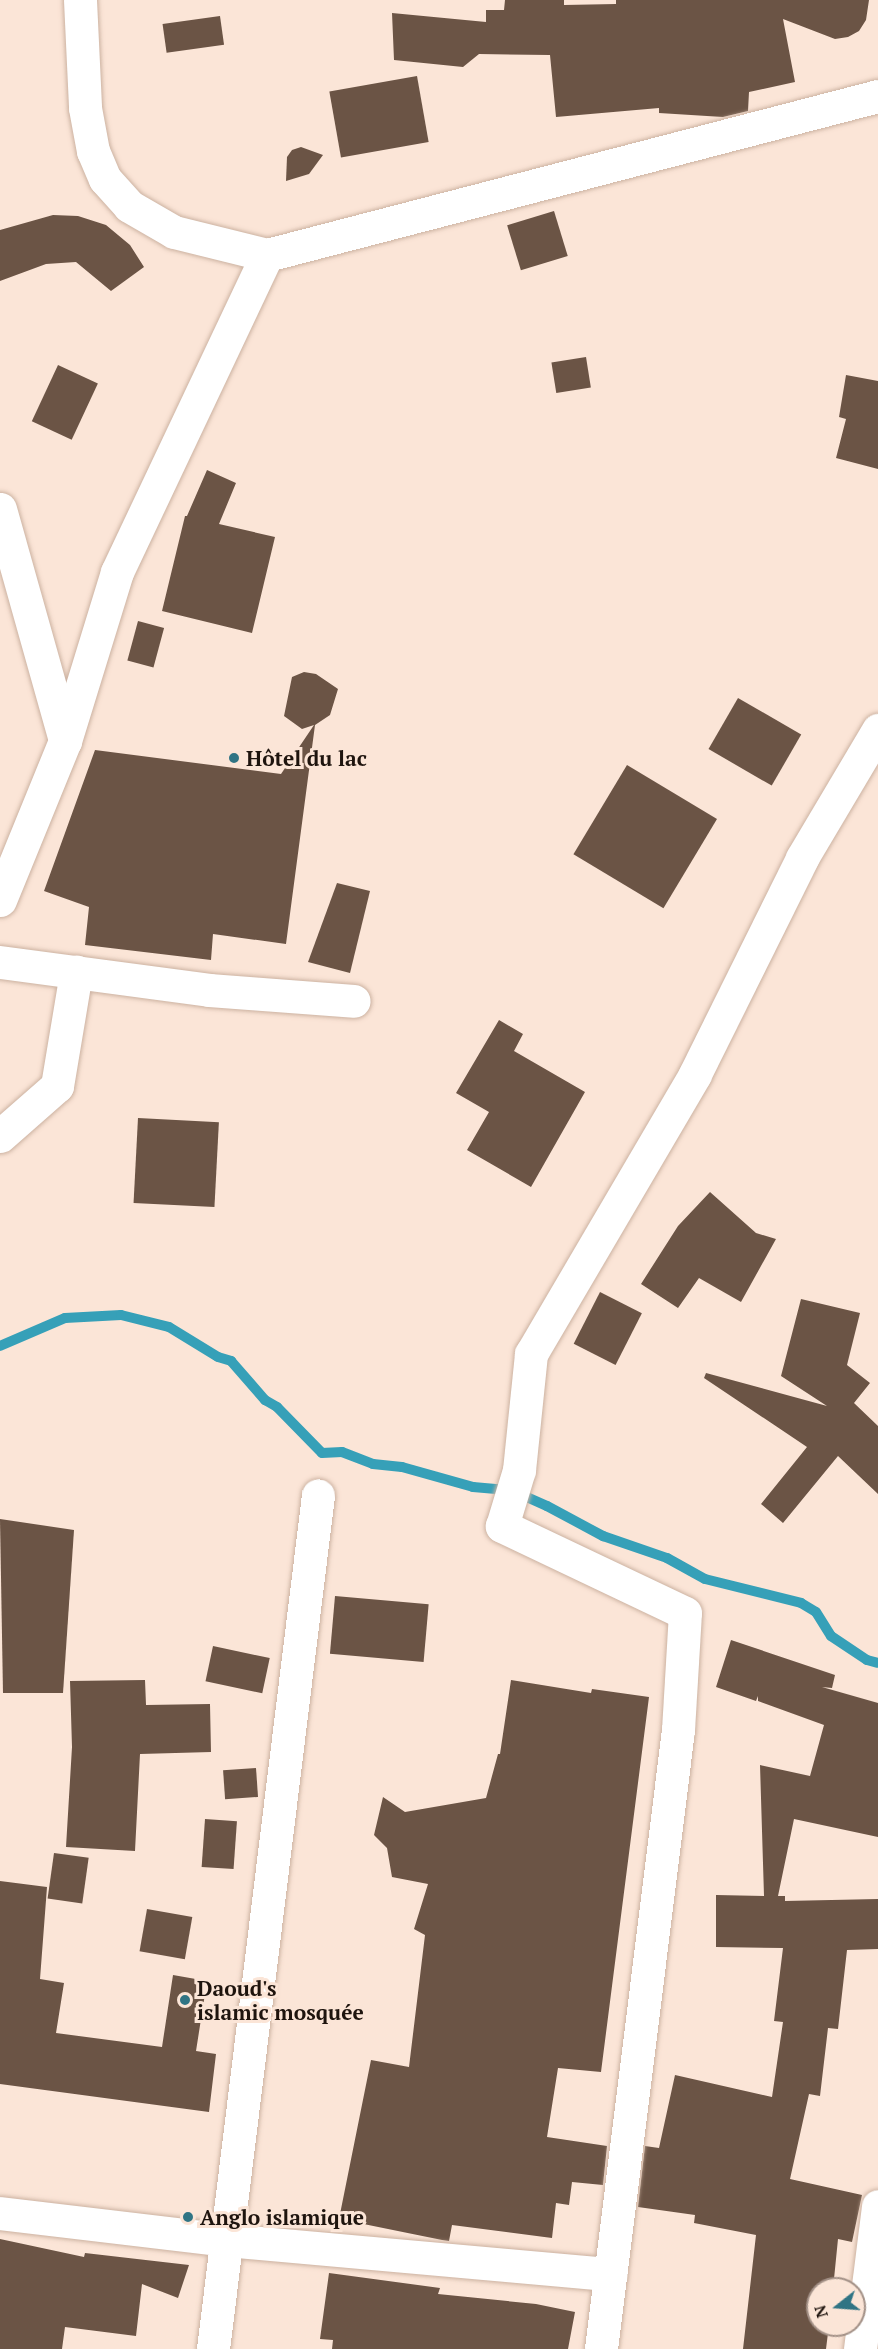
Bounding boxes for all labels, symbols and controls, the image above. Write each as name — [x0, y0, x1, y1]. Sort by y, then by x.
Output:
place label: Hôtel du lac — [246, 745, 367, 771]
marker: Hôtel du lac — [227, 751, 241, 765]
place label: Daoud's islamic mosquée — [197, 1975, 364, 2025]
marker: Daoud's islamic mosquée — [178, 1993, 192, 2007]
place label: Anglo islamique — [200, 2204, 364, 2230]
marker: Anglo islamique — [181, 2210, 195, 2224]
north arrow — [806, 2277, 866, 2337]
text: N — [808, 2303, 833, 2321]

